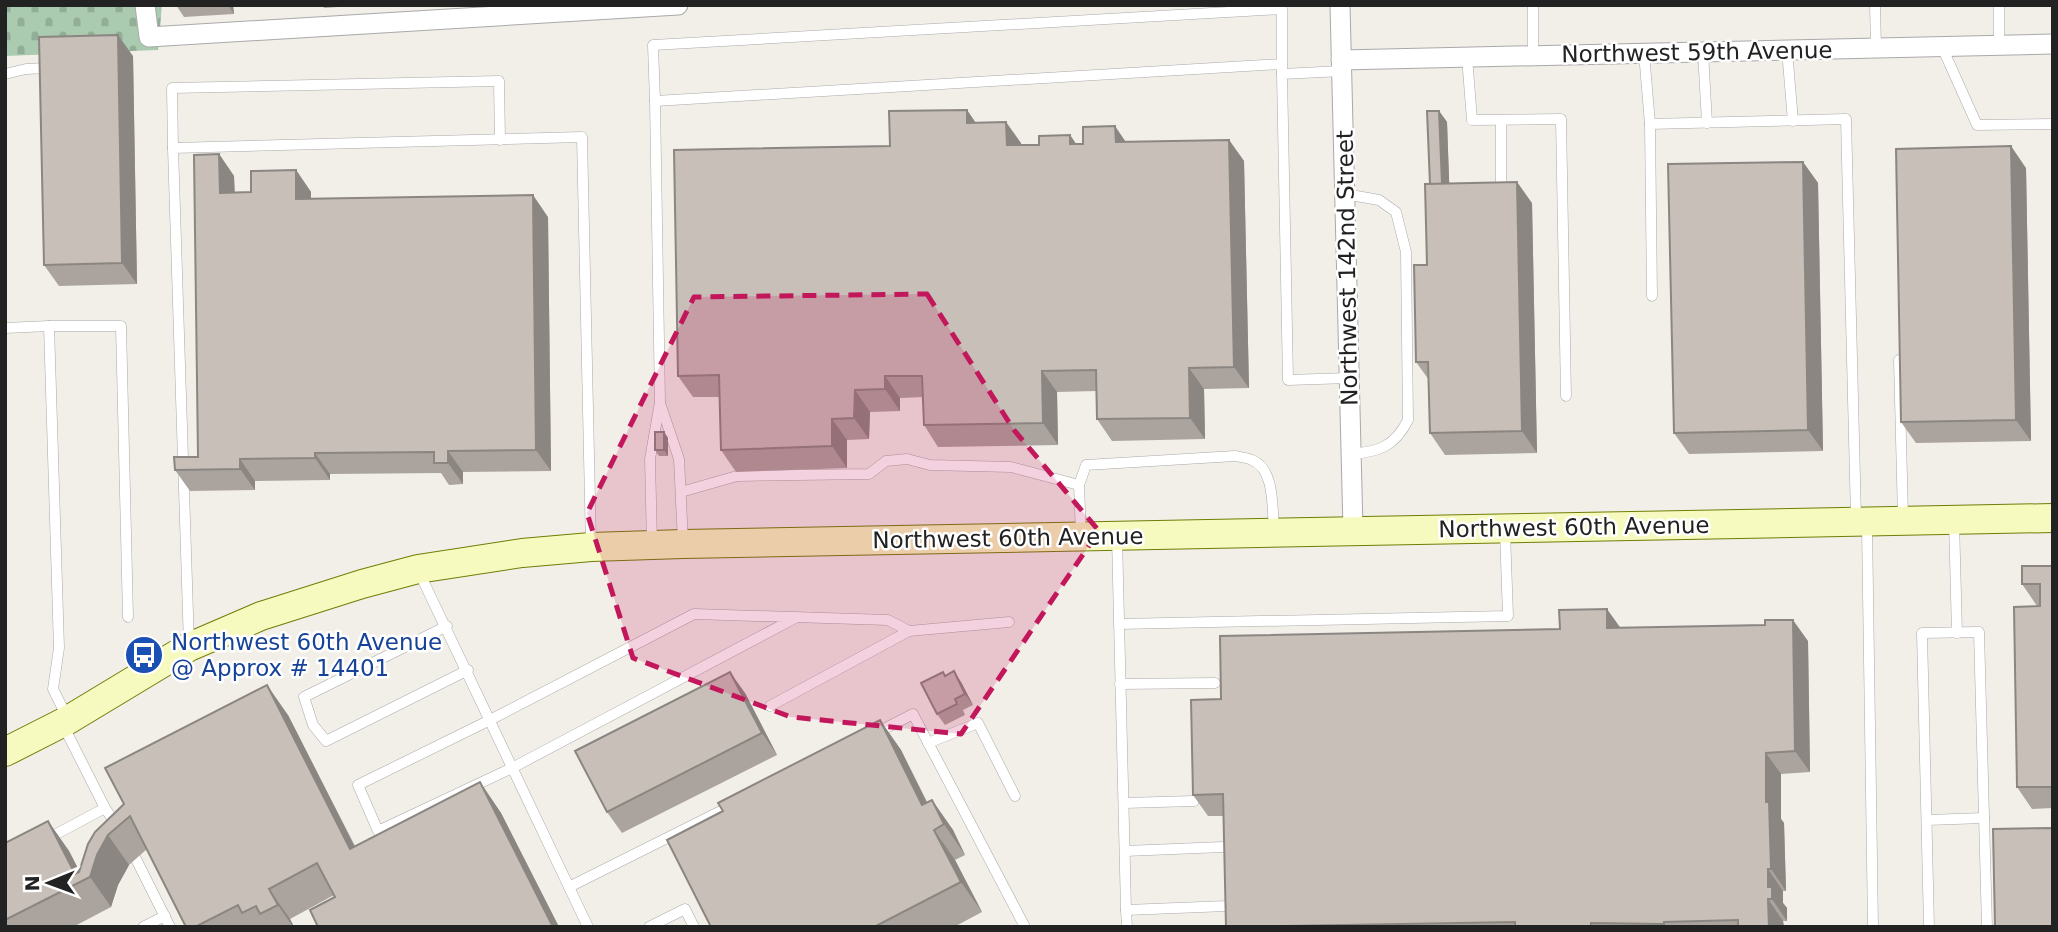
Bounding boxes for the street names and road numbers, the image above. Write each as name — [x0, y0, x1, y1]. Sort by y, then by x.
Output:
street label: Northwest 59th Avenue — [1561, 37, 1833, 67]
street label: Northwest 142nd Street — [1332, 130, 1362, 406]
street label: Northwest 60th Avenue — [1438, 512, 1710, 542]
street label: Northwest 60th Avenue — [872, 523, 1144, 553]

